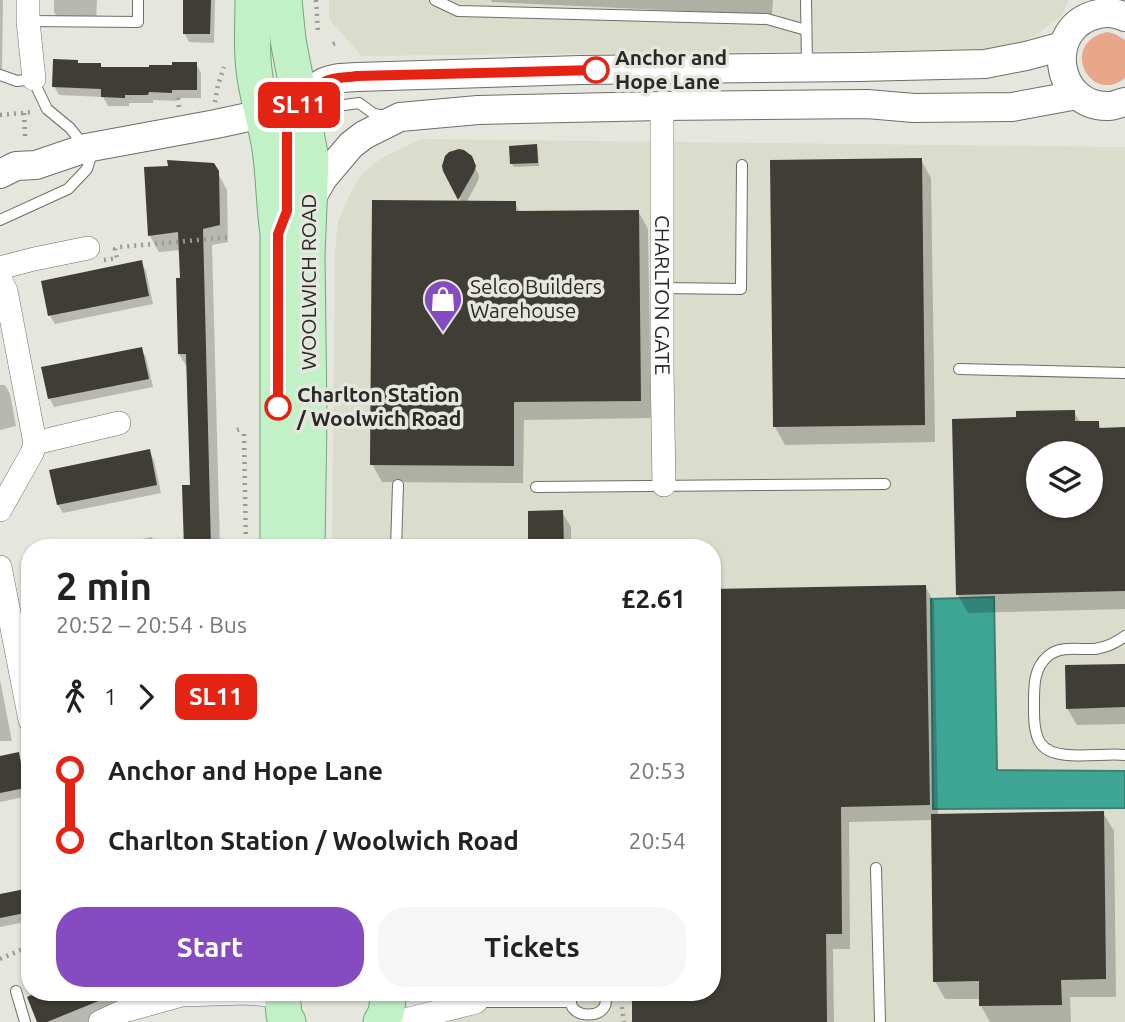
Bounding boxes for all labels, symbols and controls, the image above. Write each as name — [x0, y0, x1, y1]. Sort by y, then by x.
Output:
place label: Anchor and Hope Lane — [615, 45, 727, 93]
marker: Anchor and Hope Lane — [583, 57, 609, 83]
line badge: SL11 — [250, 82, 348, 128]
text: SL11 — [272, 91, 326, 118]
street label: WOOLWICH ROAD — [296, 194, 320, 370]
street label: CHARLTON GATE — [651, 215, 675, 375]
place label: Selco Builders Warehouse — [470, 274, 602, 322]
shop icon: Selco Builders Warehouse — [422, 278, 464, 333]
place label: Charlton Station / Woolwich Road — [296, 382, 461, 430]
marker: Charlton Station / Woolwich Road — [265, 394, 291, 420]
map controls — [1026, 441, 1103, 518]
button: layers — [1026, 441, 1103, 518]
text: 2 min — [56, 565, 152, 607]
text: £2.61 — [621, 584, 686, 613]
text: 20:52 – 20:54 · Bus — [56, 612, 247, 637]
icon: walk — [56, 678, 94, 716]
icon: forward — [127, 678, 165, 716]
text: SL11 — [189, 683, 243, 710]
text: 1 — [104, 684, 117, 709]
text: Anchor and Hope Lane — [108, 756, 383, 785]
text: 20:53 — [628, 758, 686, 783]
text: Charlton Station / Woolwich Road — [108, 826, 519, 855]
text: 20:54 — [628, 828, 686, 853]
button: Start — [56, 907, 364, 987]
button: Tickets — [378, 907, 686, 987]

